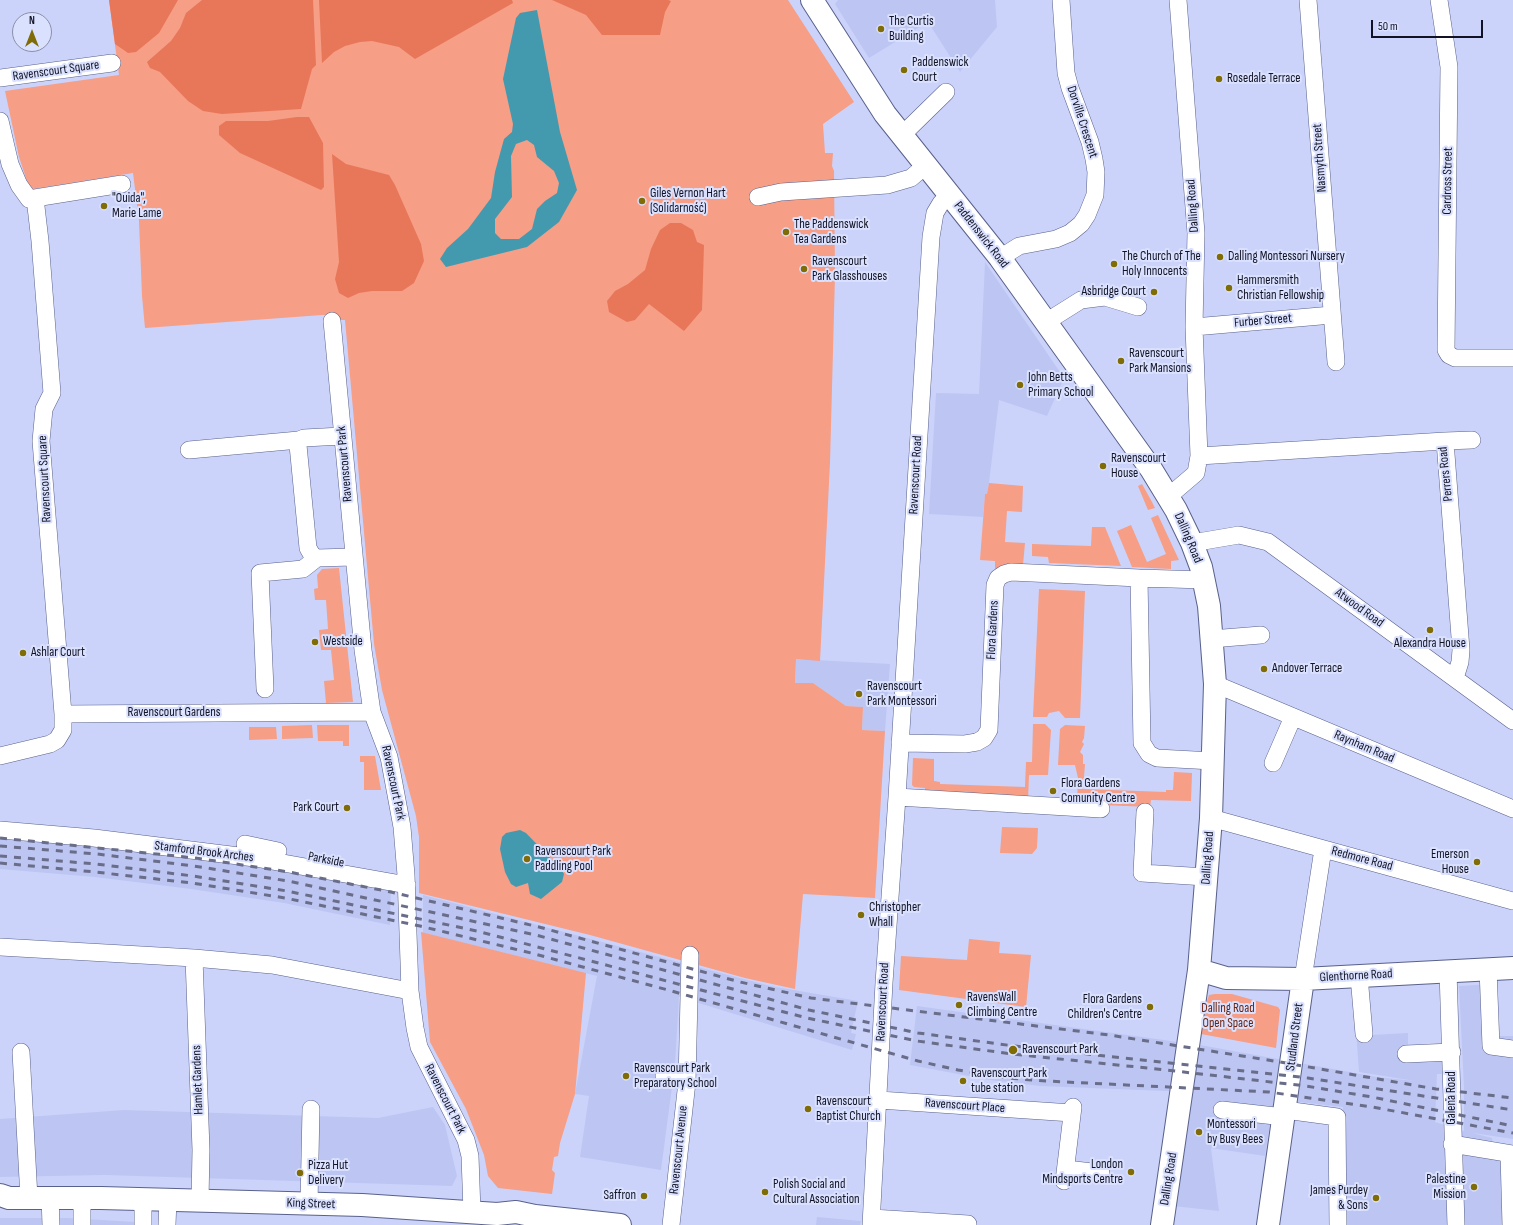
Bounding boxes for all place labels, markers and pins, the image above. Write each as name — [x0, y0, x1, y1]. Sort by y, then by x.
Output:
place label: The Curtis Building — [889, 14, 934, 45]
marker: The Curtis Building — [876, 24, 886, 34]
place label: Paddenswick Court — [912, 55, 969, 86]
marker: Paddenswick Court — [899, 65, 909, 75]
place label: Rosedale Terrace — [1227, 71, 1301, 87]
marker: Rosedale Terrace — [1214, 74, 1224, 84]
place label: Giles Vernon Hart (Solidarność) — [650, 186, 726, 217]
place label: "Ouida", Marie Lame — [112, 191, 162, 222]
marker: Giles Vernon Hart (Solidarność) — [637, 196, 647, 206]
marker: "Ouida", Marie Lame — [99, 201, 109, 211]
place label: The Paddenswick Tea Gardens — [794, 217, 869, 248]
marker: The Paddenswick Tea Gardens — [781, 227, 791, 237]
place label: The Church of The Holy Innocents — [1122, 249, 1201, 280]
place label: Dalling Montessori Nursery — [1228, 249, 1345, 265]
marker: Dalling Montessori Nursery — [1215, 252, 1225, 262]
place label: Ravenscourt Park Glasshouses — [812, 254, 887, 285]
marker: The Church of The Holy Innocents — [1109, 259, 1119, 269]
marker: Ravenscourt Park Glasshouses — [799, 264, 809, 274]
place label: Hammersmith Christian Fellowship — [1237, 273, 1324, 304]
marker: Hammersmith Christian Fellowship — [1224, 283, 1234, 293]
place label: Asbridge Court — [1081, 284, 1146, 300]
marker: Asbridge Court — [1149, 287, 1159, 297]
place label: Ravenscourt Park Mansions — [1129, 346, 1191, 377]
marker: Ravenscourt Park Mansions — [1116, 356, 1126, 366]
place label: John Betts Primary School — [1028, 370, 1093, 401]
marker: John Betts Primary School — [1015, 380, 1025, 390]
place label: Ravenscourt House — [1111, 451, 1166, 482]
marker: Ravenscourt House — [1098, 461, 1108, 471]
marker: Alexandra House — [1425, 625, 1435, 635]
place label: Westside — [323, 634, 363, 650]
place label: Alexandra House — [1394, 636, 1466, 652]
marker: Westside — [310, 637, 320, 647]
place label: Ashlar Court — [31, 645, 85, 661]
marker: Ashlar Court — [18, 648, 28, 658]
place label: Andover Terrace — [1272, 661, 1342, 677]
marker: Andover Terrace — [1259, 664, 1269, 674]
place label: Ravenscourt Park Montessori — [867, 679, 937, 710]
marker: Ravenscourt Park Montessori — [854, 689, 864, 699]
place label: Flora Gardens Comunity Centre — [1061, 776, 1135, 807]
marker: Flora Gardens Comunity Centre — [1048, 786, 1058, 796]
place label: Park Court — [293, 800, 339, 816]
marker: Park Court — [342, 803, 352, 813]
place label: Ravenscourt Park Paddling Pool — [535, 844, 611, 875]
place label: Emerson House — [1431, 847, 1469, 878]
marker: Ravenscourt Park Paddling Pool — [522, 854, 532, 864]
marker: Emerson House — [1472, 857, 1482, 867]
place label: Christopher Whall — [869, 900, 921, 931]
marker: Christopher Whall — [856, 910, 866, 920]
place label: RavensWall Climbing Centre — [967, 990, 1037, 1021]
place label: Flora Gardens Children's Centre — [1067, 992, 1142, 1023]
marker: RavensWall Climbing Centre — [954, 1000, 964, 1010]
marker: Flora Gardens Children's Centre — [1145, 1002, 1155, 1012]
place label: Ravenscourt Park — [1022, 1042, 1098, 1058]
marker: Ravenscourt Park — [1007, 1044, 1019, 1056]
place label: Ravenscourt Park Preparatory School — [634, 1061, 717, 1092]
place label: Ravenscourt Park tube station — [971, 1066, 1047, 1097]
marker: Ravenscourt Park Preparatory School — [621, 1071, 631, 1081]
marker: Ravenscourt Park tube station — [958, 1076, 968, 1086]
place label: Ravenscourt Baptist Church — [816, 1094, 881, 1125]
marker: Ravenscourt Baptist Church — [803, 1104, 813, 1114]
place label: Montessori by Busy Bees — [1207, 1117, 1263, 1148]
marker: Montessori by Busy Bees — [1194, 1127, 1204, 1137]
place label: London Mindsports Centre — [1042, 1157, 1123, 1188]
place label: Pizza Hut Delivery — [308, 1158, 348, 1189]
marker: London Mindsports Centre — [1126, 1167, 1136, 1177]
marker: Pizza Hut Delivery — [295, 1168, 305, 1178]
place label: Palestine Mission — [1426, 1172, 1466, 1203]
place label: Polish Social and Cultural Association — [773, 1177, 860, 1208]
marker: Palestine Mission — [1469, 1182, 1479, 1192]
place label: James Purdey & Sons — [1310, 1183, 1368, 1214]
marker: Polish Social and Cultural Association — [760, 1187, 770, 1197]
place label: Saffron — [603, 1188, 636, 1204]
marker: Saffron — [639, 1191, 649, 1201]
marker: James Purdey & Sons — [1371, 1193, 1381, 1203]

